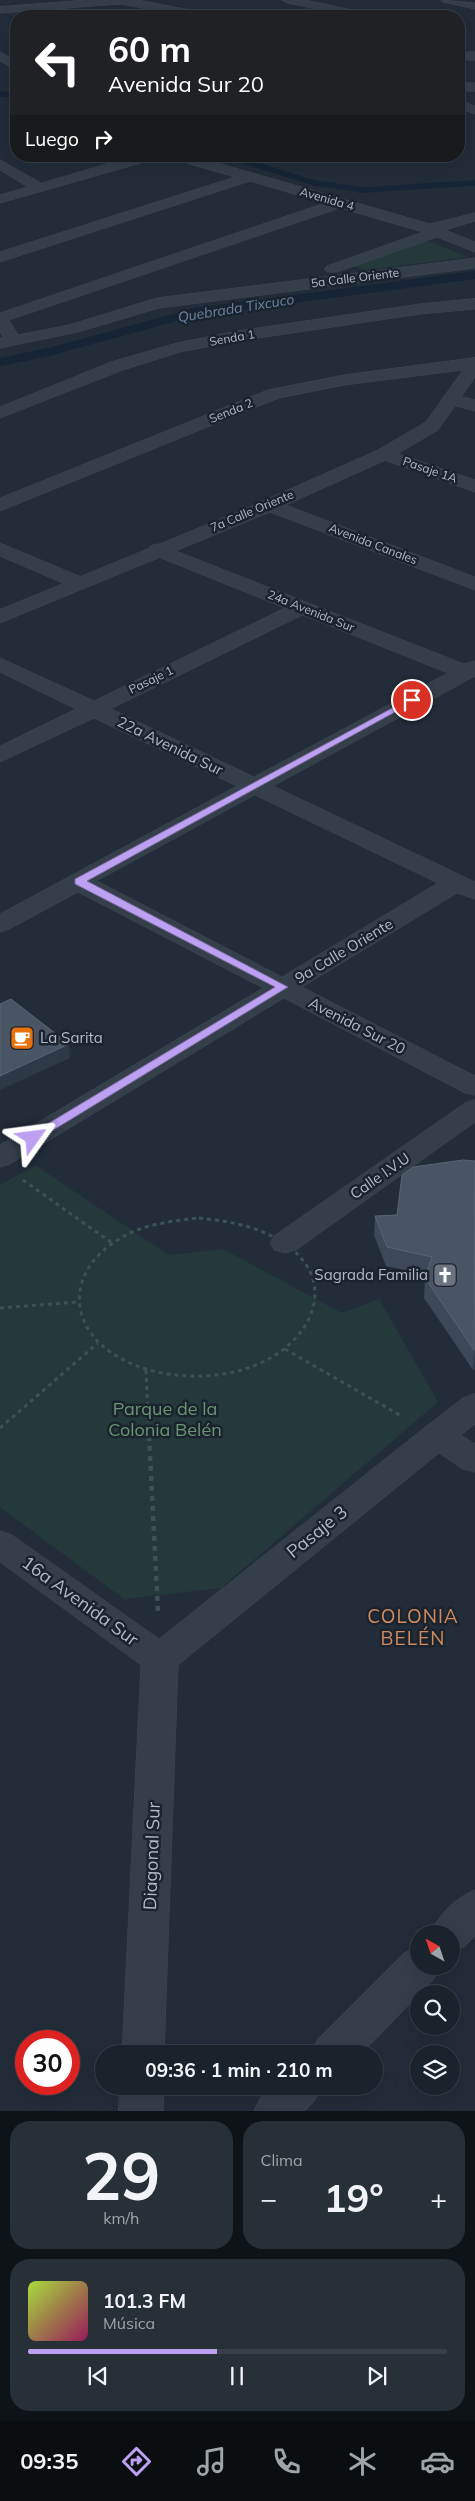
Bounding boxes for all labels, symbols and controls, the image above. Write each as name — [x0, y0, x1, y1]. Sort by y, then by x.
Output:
text: 60 m — [108, 27, 191, 71]
icon: left — [25, 30, 90, 95]
text: Avenida Sur 20 — [108, 70, 264, 98]
icon: right — [89, 125, 117, 153]
text: Luego — [25, 127, 79, 151]
street label: Avenida 4 — [298, 184, 356, 213]
street label: 5a Calle Oriente — [310, 265, 400, 290]
water label: Quebrada Tixcuco — [176, 290, 296, 326]
street label: Senda 1 — [208, 326, 256, 349]
street label: Senda 2 — [207, 395, 255, 426]
street label: Pasaje 1A — [401, 453, 459, 486]
street label: 7a Calle Oriente — [208, 486, 296, 535]
street label: Avenida Canales — [327, 520, 420, 567]
street label: 24a Avenida Sur — [266, 586, 357, 635]
street label: Pasaje 1 — [126, 662, 175, 697]
pin — [391, 679, 433, 721]
icon: arrive — [398, 686, 426, 714]
street label: 22a Avenida Sur — [114, 712, 227, 780]
street label: 9a Calle Oriente — [291, 914, 396, 987]
street label: Avenida Sur 20 — [306, 993, 409, 1058]
cafe icon: La Sarita — [9, 1025, 35, 1051]
place label: La Sarita — [40, 1028, 103, 1047]
position arrow — [6, 1111, 58, 1163]
street label: Calle I.V.U — [346, 1148, 413, 1203]
church icon: Sagrada Familia — [432, 1262, 458, 1288]
place label: Sagrada Familia — [314, 1265, 428, 1284]
park label: Parque de la Colonia Belén — [108, 1397, 222, 1441]
street label: Pasaje 3 — [282, 1500, 352, 1563]
street label: 16a Avenida Sur — [18, 1551, 143, 1651]
district label: COLONIA BELÉN — [367, 1604, 459, 1650]
street label: Diagonal Sur — [138, 1801, 165, 1910]
north arrow — [410, 1925, 460, 1975]
map controls — [410, 1925, 460, 2095]
button: search — [410, 1985, 460, 2035]
speed limit sign: 30 — [15, 2030, 80, 2095]
button: layers — [410, 2045, 460, 2095]
text: 09:36 · 1 min · 210 m — [145, 2058, 333, 2082]
text: 29 — [82, 2135, 160, 2216]
text: Clima — [261, 2150, 303, 2170]
text: 19° — [324, 2174, 384, 2222]
text: − — [261, 2181, 277, 2216]
text: + — [430, 2181, 447, 2216]
text: km/h — [103, 2208, 139, 2228]
text: 101.3 FM — [103, 2289, 186, 2313]
text: Música — [103, 2313, 155, 2333]
icon: previous — [84, 2362, 112, 2390]
icon: pause — [223, 2362, 251, 2390]
icon: next — [363, 2362, 391, 2390]
icon: directions — [119, 2444, 154, 2479]
icon: music — [194, 2444, 229, 2479]
icon: phone — [269, 2444, 304, 2479]
icon: climate — [345, 2444, 380, 2479]
icon: car — [420, 2444, 455, 2479]
text: 09:35 — [20, 2447, 78, 2475]

